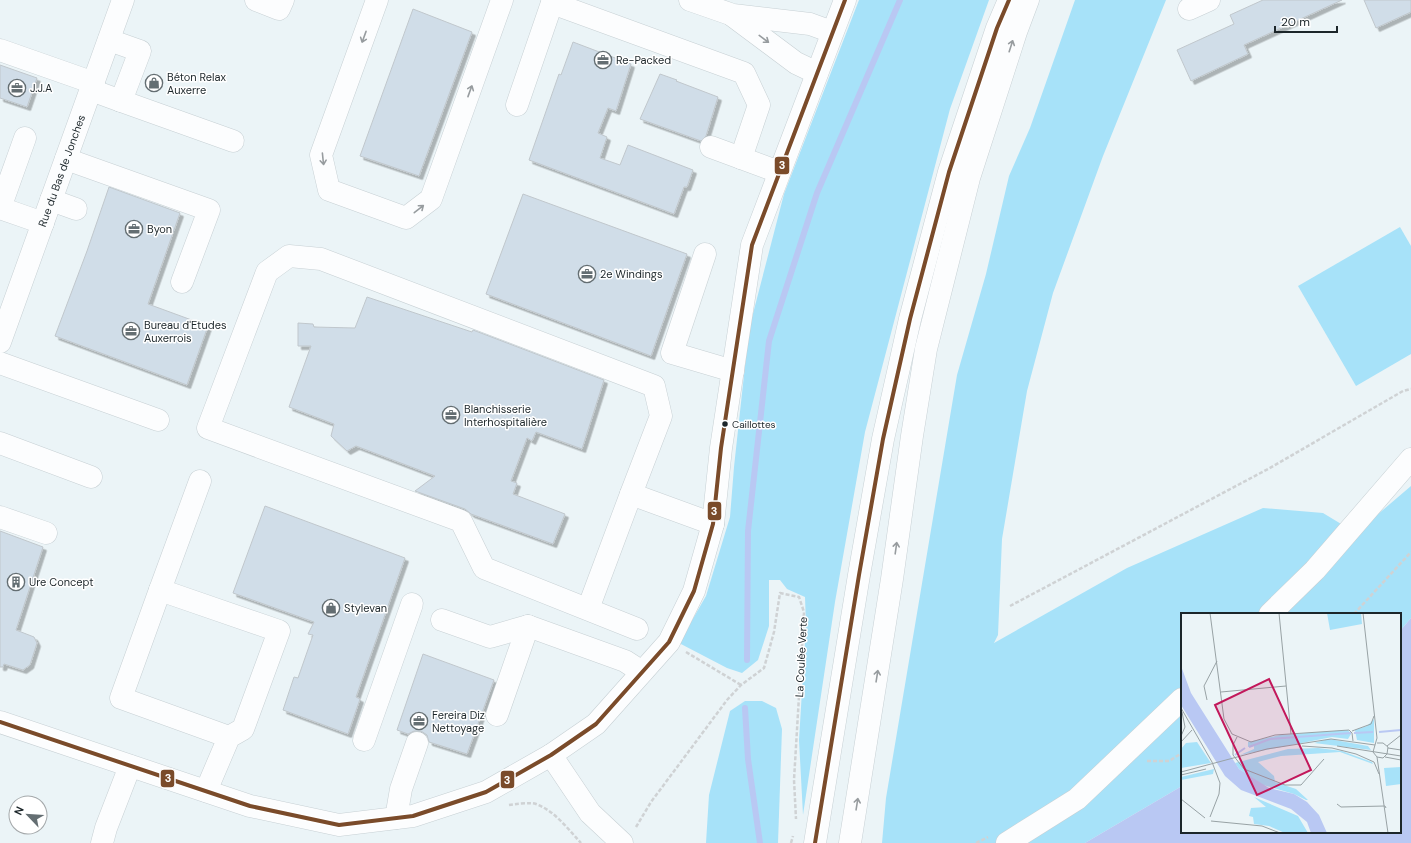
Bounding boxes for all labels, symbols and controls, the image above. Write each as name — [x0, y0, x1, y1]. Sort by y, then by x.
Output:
scale bar — [1275, 8, 1337, 34]
text: 20 m — [1281, 14, 1310, 30]
one-way arrow — [360, 30, 367, 43]
one-way arrow — [758, 34, 769, 43]
one-way arrow — [1008, 41, 1016, 53]
office icon: Re-Packed — [593, 50, 613, 70]
place label: Re-Packed — [616, 53, 671, 67]
place label: Béton Relax Auxerre — [167, 70, 227, 97]
shop icon: Béton Relax Auxerre — [144, 73, 164, 93]
office icon: J.J.A — [7, 78, 27, 98]
place label: J.J.A — [30, 81, 52, 95]
one-way arrow — [466, 86, 474, 98]
street label: Rue du Bas de Jonches — [35, 113, 88, 229]
one-way arrow — [319, 152, 326, 165]
line badge: 3 — [774, 156, 790, 175]
text: 3 — [779, 158, 785, 172]
one-way arrow — [413, 204, 424, 213]
office icon: Byon — [124, 219, 144, 239]
place label: Byon — [147, 222, 172, 236]
office icon: 2e Windings — [577, 264, 597, 284]
place label: 2e Windings — [600, 267, 662, 281]
place label: Bureau d'Etudes Auxerrois — [144, 318, 226, 345]
office icon: Bureau d'Etudes Auxerrois — [121, 321, 141, 341]
place label: Blanchisserie Interhospitalière — [464, 402, 547, 429]
office icon: Blanchisserie Interhospitalière — [441, 405, 461, 425]
place label: Caillottes — [732, 418, 776, 431]
marker: Caillottes — [720, 419, 730, 429]
line badge: 3 — [707, 501, 722, 521]
text: 3 — [711, 504, 717, 518]
one-way arrow — [892, 541, 900, 554]
building icon: Ure Concept — [6, 572, 26, 592]
place label: Ure Concept — [29, 575, 93, 589]
shop icon: Stylevan — [321, 598, 341, 618]
place label: Stylevan — [344, 601, 387, 615]
inset map — [1181, 613, 1401, 833]
street label: La Coulée Verte — [792, 616, 810, 698]
one-way arrow — [873, 670, 881, 683]
place label: Fereira Diz Nettoyage — [432, 708, 485, 735]
office icon: Fereira Diz Nettoyage — [409, 711, 429, 731]
line badge: 3 — [160, 769, 175, 788]
line badge: 3 — [500, 770, 515, 789]
text: 3 — [165, 771, 171, 785]
text: 3 — [504, 773, 510, 787]
north arrow — [8, 795, 48, 835]
one-way arrow — [853, 798, 861, 811]
text: N — [11, 804, 27, 817]

